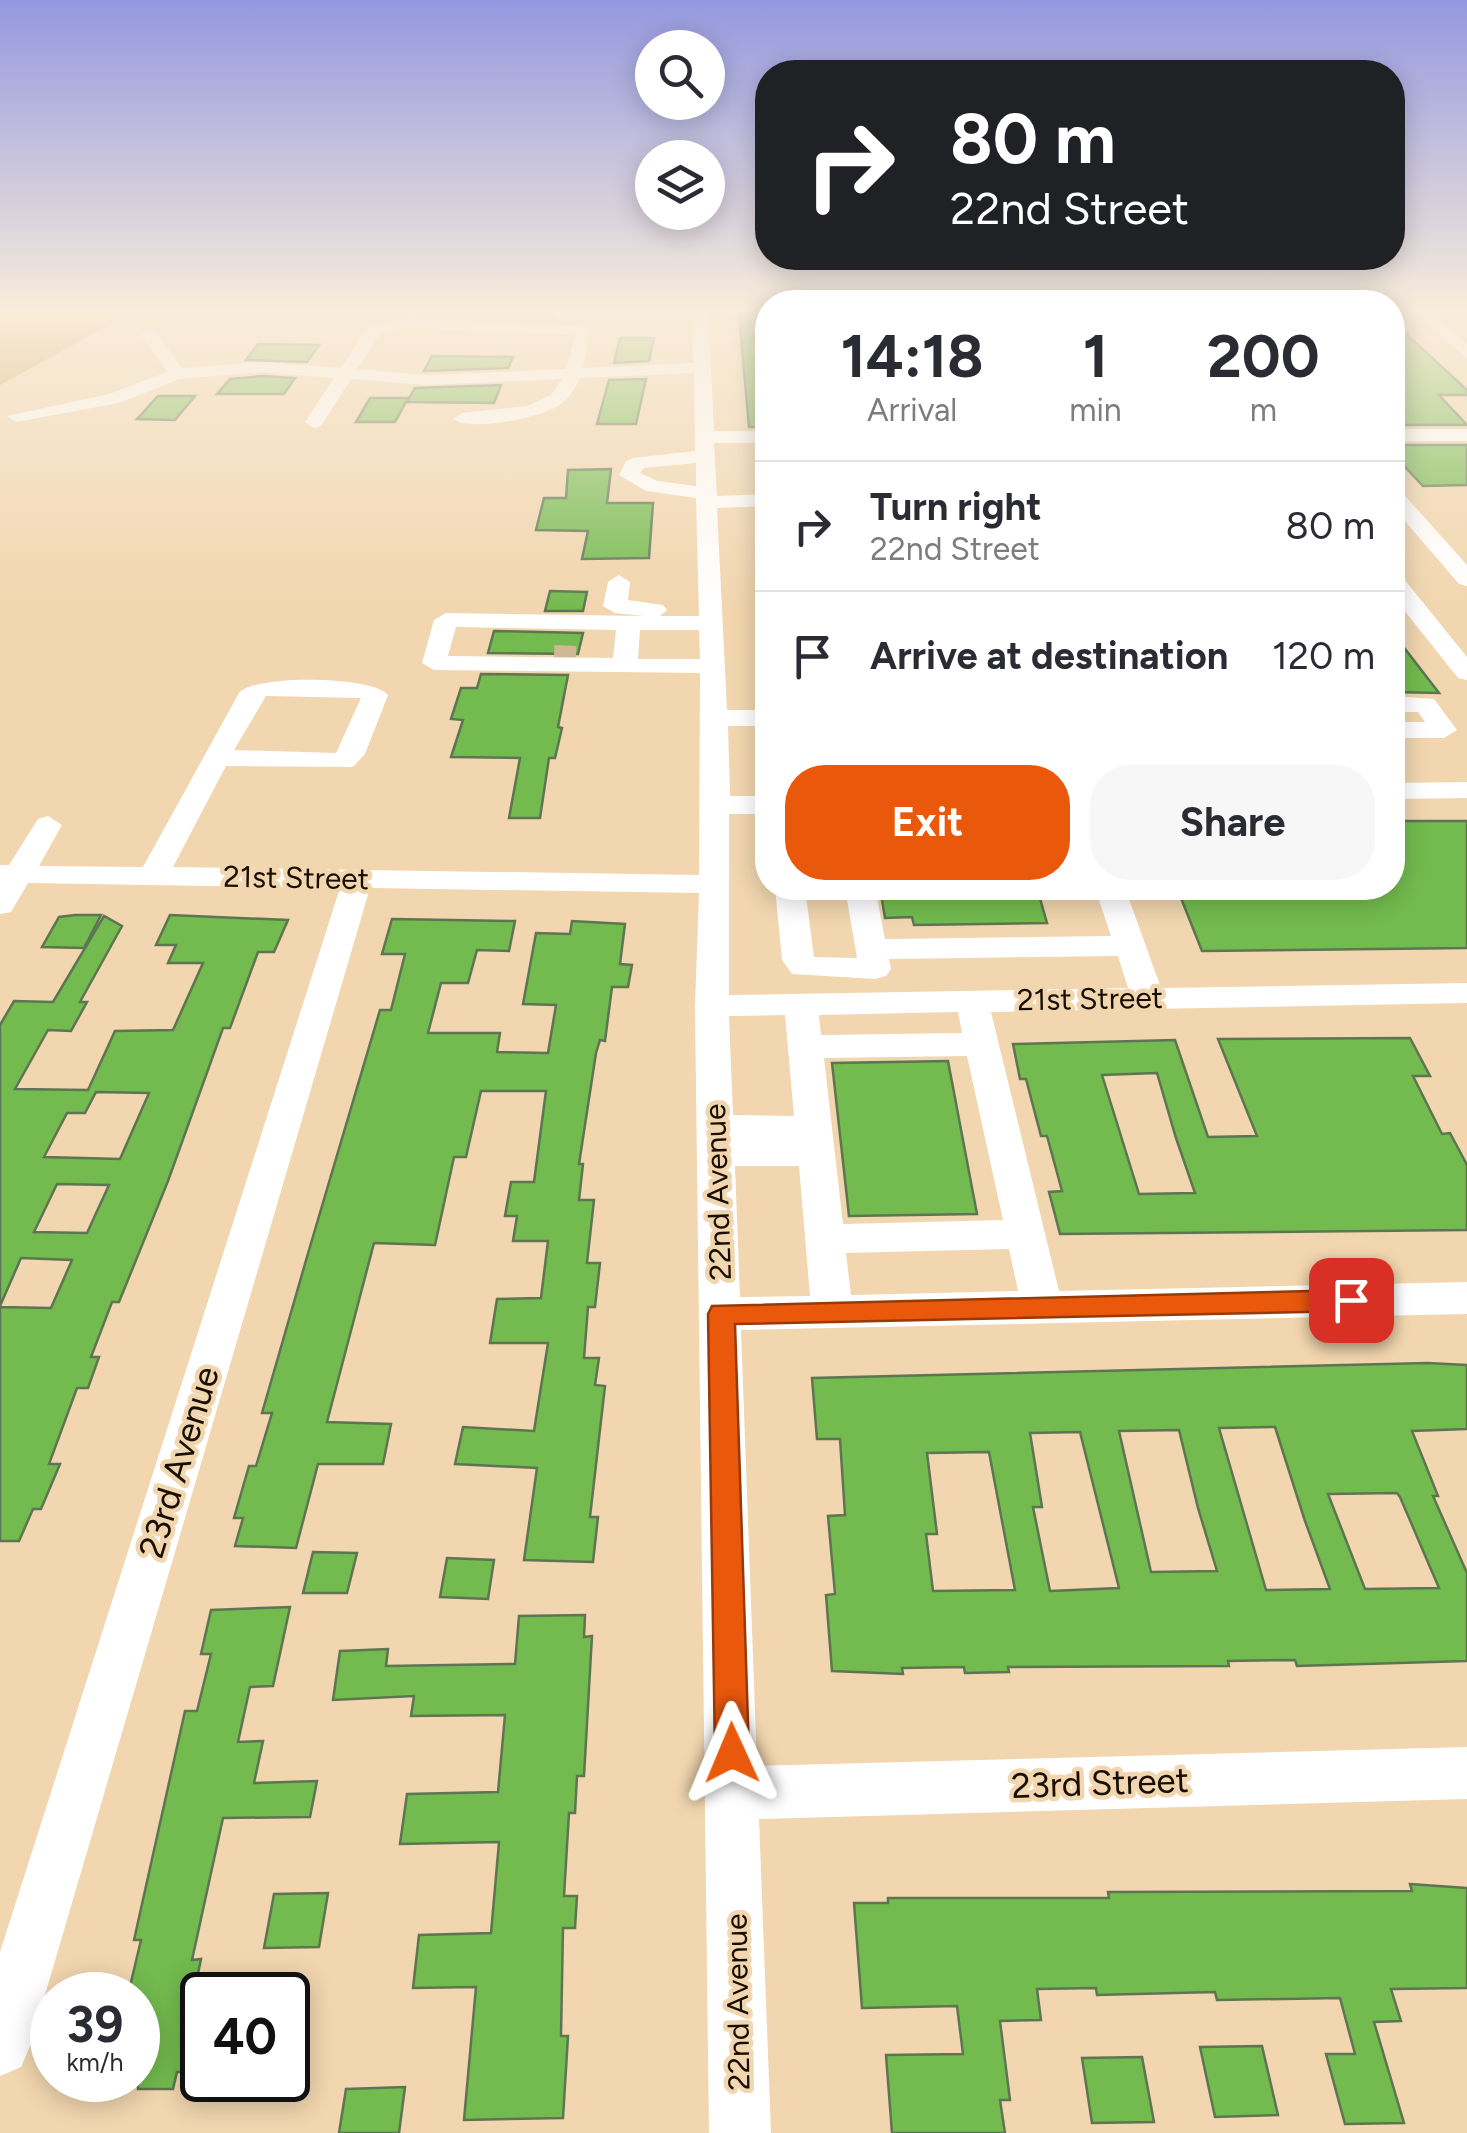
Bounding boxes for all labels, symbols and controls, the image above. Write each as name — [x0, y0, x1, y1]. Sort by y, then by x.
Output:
map controls — [635, 30, 725, 230]
button: search — [635, 30, 725, 120]
text: 80 m — [950, 96, 1116, 181]
icon: right — [785, 100, 915, 230]
button: layers — [635, 140, 725, 230]
text: 22nd Street — [950, 181, 1189, 235]
text: 14:18 — [840, 320, 984, 392]
text: 1 — [1083, 320, 1108, 392]
text: 200 — [1207, 320, 1320, 392]
text: Arrival — [867, 391, 957, 429]
text: min — [1069, 391, 1122, 429]
text: m — [1250, 391, 1277, 429]
text: Turn right — [870, 484, 1042, 530]
icon: right — [785, 499, 840, 554]
text: 80 m — [1286, 503, 1375, 549]
text: 22nd Street — [870, 530, 1040, 568]
icon: arrive — [785, 629, 840, 684]
text: Arrive at destination — [870, 633, 1228, 679]
text: 120 m — [1272, 633, 1375, 679]
button: Exit — [785, 765, 1070, 880]
button: Share — [1090, 765, 1375, 880]
street label: 21st Street — [223, 858, 369, 897]
street label: 21st Street — [1017, 979, 1163, 1018]
street label: 22nd Avenue — [696, 1103, 739, 1281]
pin — [1309, 1258, 1394, 1343]
icon: arrive — [1324, 1273, 1379, 1328]
street label: 23rd Avenue — [130, 1361, 228, 1563]
position arrow — [680, 1701, 784, 1805]
street label: 23rd Street — [1011, 1759, 1189, 1807]
street label: 22nd Avenue — [717, 1913, 758, 2091]
speed limit sign: 40 — [180, 1972, 310, 2102]
text: 39 — [67, 1994, 123, 2055]
text: km/h — [66, 2047, 124, 2077]

